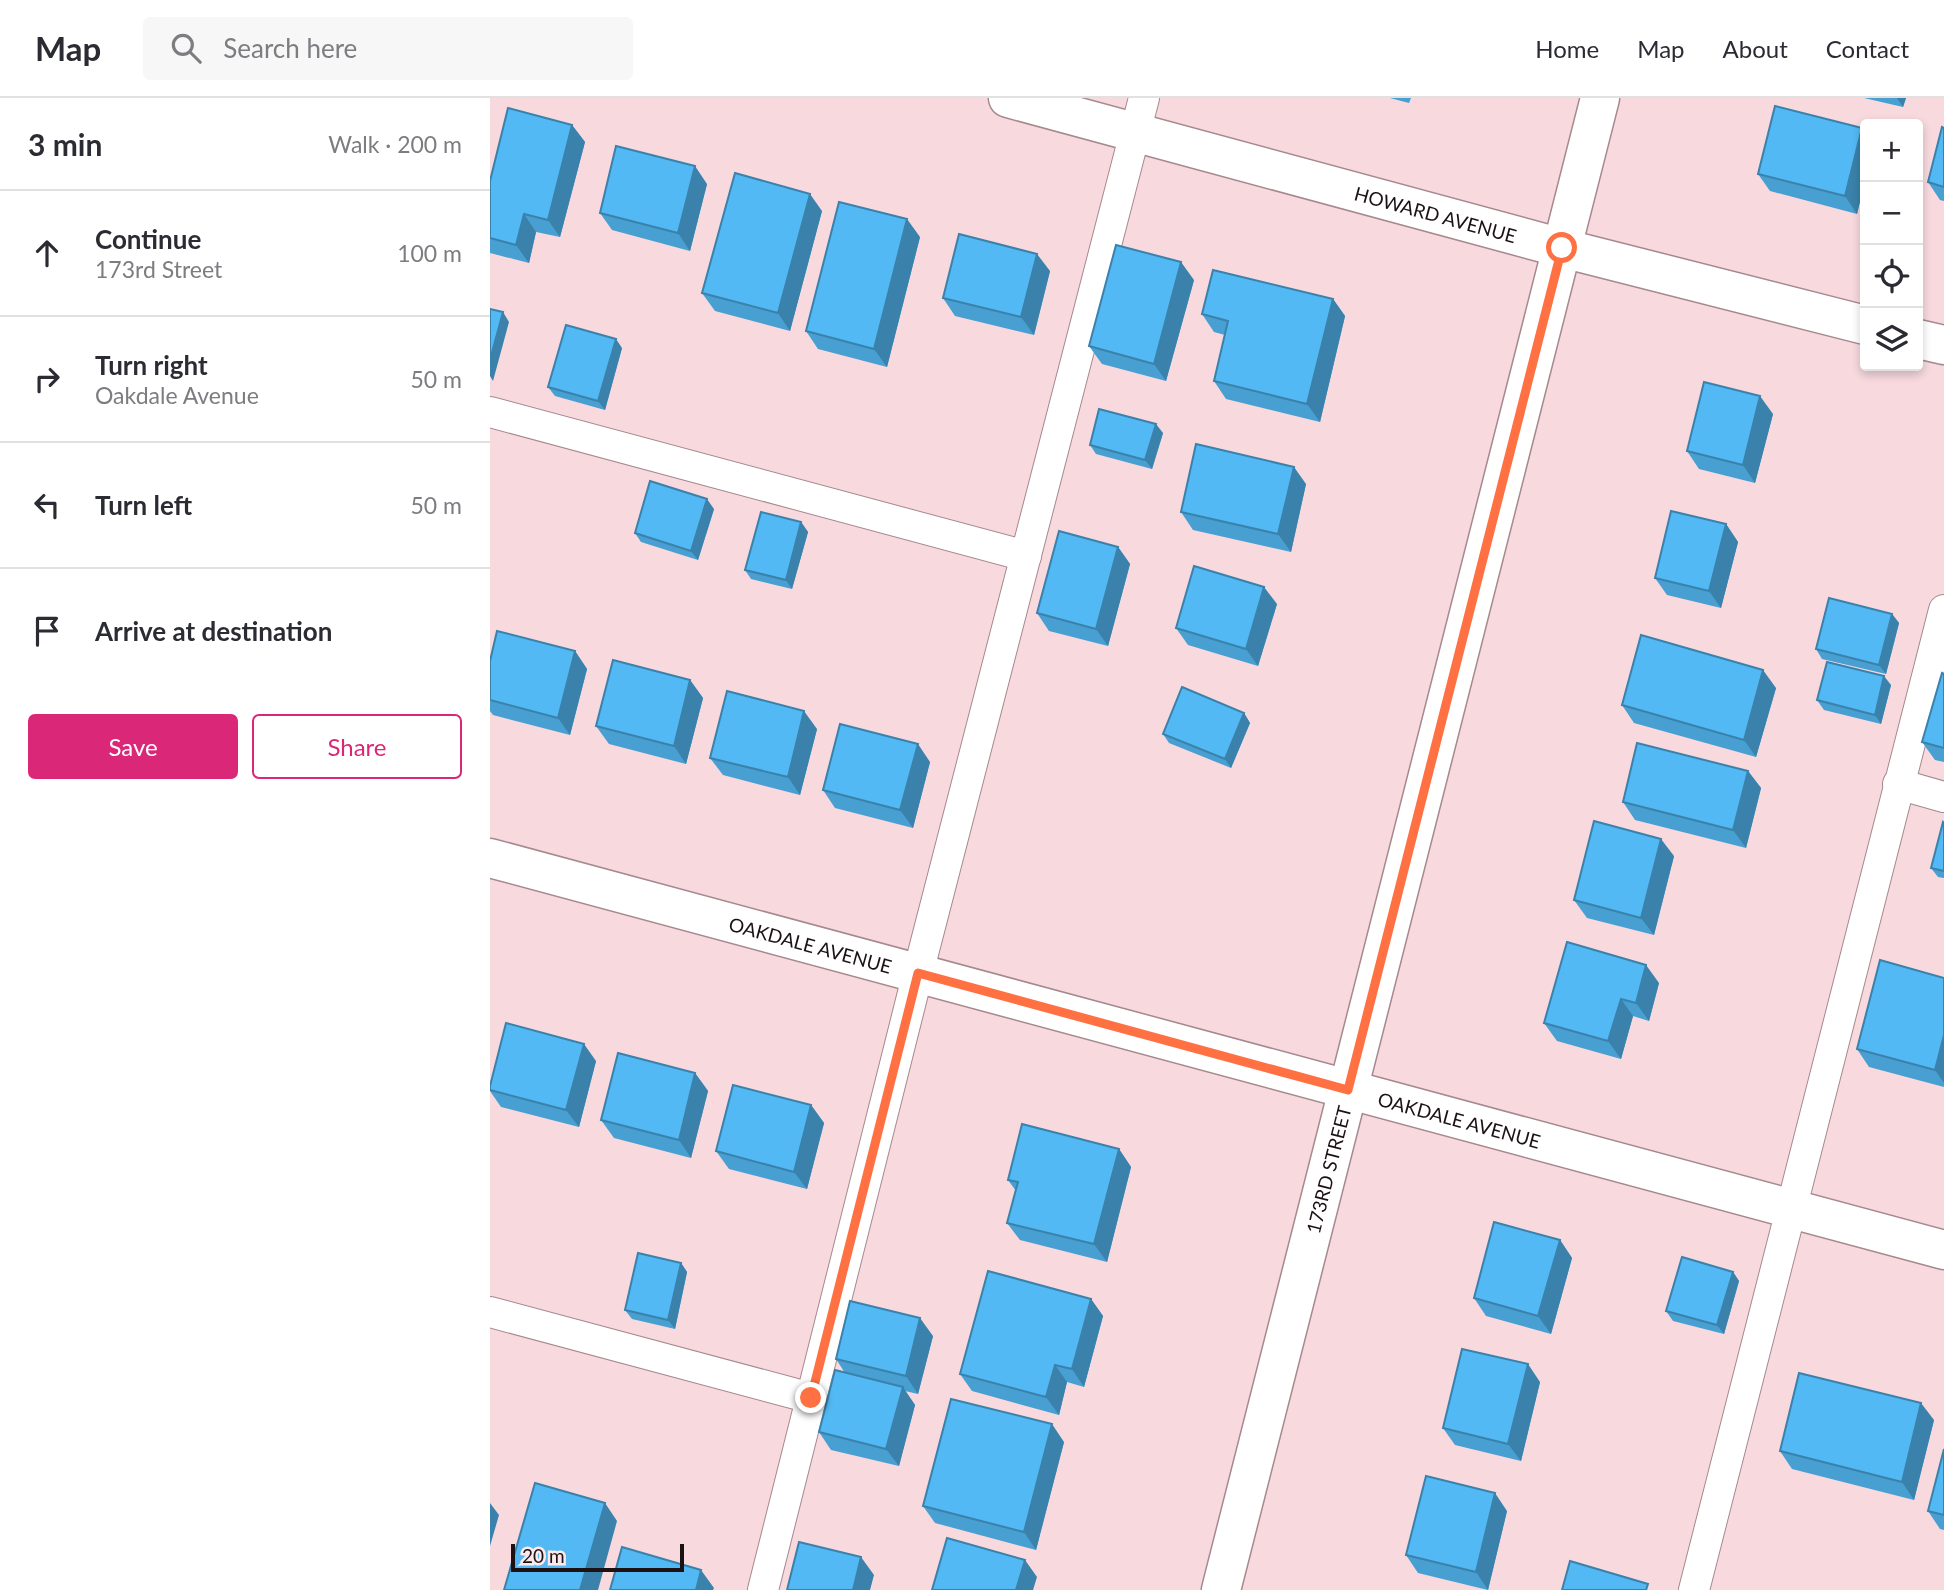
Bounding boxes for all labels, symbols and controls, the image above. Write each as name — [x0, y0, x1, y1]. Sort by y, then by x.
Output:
search box — [143, 17, 633, 80]
text: Map — [35, 28, 101, 68]
icon: search — [167, 29, 205, 67]
text: Search here — [223, 32, 357, 64]
text: Home — [1535, 34, 1599, 63]
text: Map — [1637, 34, 1685, 63]
text: About — [1723, 34, 1788, 63]
text: Contact — [1826, 34, 1909, 63]
map controls — [1860, 119, 1923, 371]
button: + — [1860, 119, 1923, 182]
text: 3 min — [28, 126, 102, 162]
text: Walk · 200 m — [328, 130, 462, 158]
street label: HOWARD AVENUE — [1352, 181, 1519, 247]
button: − — [1860, 182, 1923, 245]
text: Continue — [95, 223, 201, 255]
route start — [1546, 232, 1577, 263]
icon: ahead — [28, 234, 66, 272]
text: 100 m — [397, 239, 462, 267]
button: locate — [1860, 245, 1923, 308]
text: 173rd Street — [95, 255, 222, 283]
button: layers — [1860, 308, 1923, 371]
text: Turn right — [95, 349, 208, 381]
icon: right — [28, 360, 66, 398]
text: 50 m — [411, 365, 462, 393]
text: Oakdale Avenue — [95, 381, 259, 409]
icon: left — [28, 486, 66, 524]
text: Turn left — [95, 489, 192, 521]
text: 50 m — [411, 491, 462, 519]
icon: arrive — [28, 612, 66, 650]
text: Arrive at destination — [95, 615, 332, 647]
button: Save — [28, 714, 238, 779]
button: Share — [252, 714, 462, 779]
street label: OAKDALE AVENUE — [727, 912, 894, 977]
street label: OAKDALE AVENUE — [1376, 1086, 1543, 1152]
street label: 173RD STREET — [1301, 1103, 1355, 1236]
route end — [795, 1382, 826, 1413]
scale bar — [511, 1541, 684, 1573]
text: 20 m — [522, 1544, 565, 1567]

